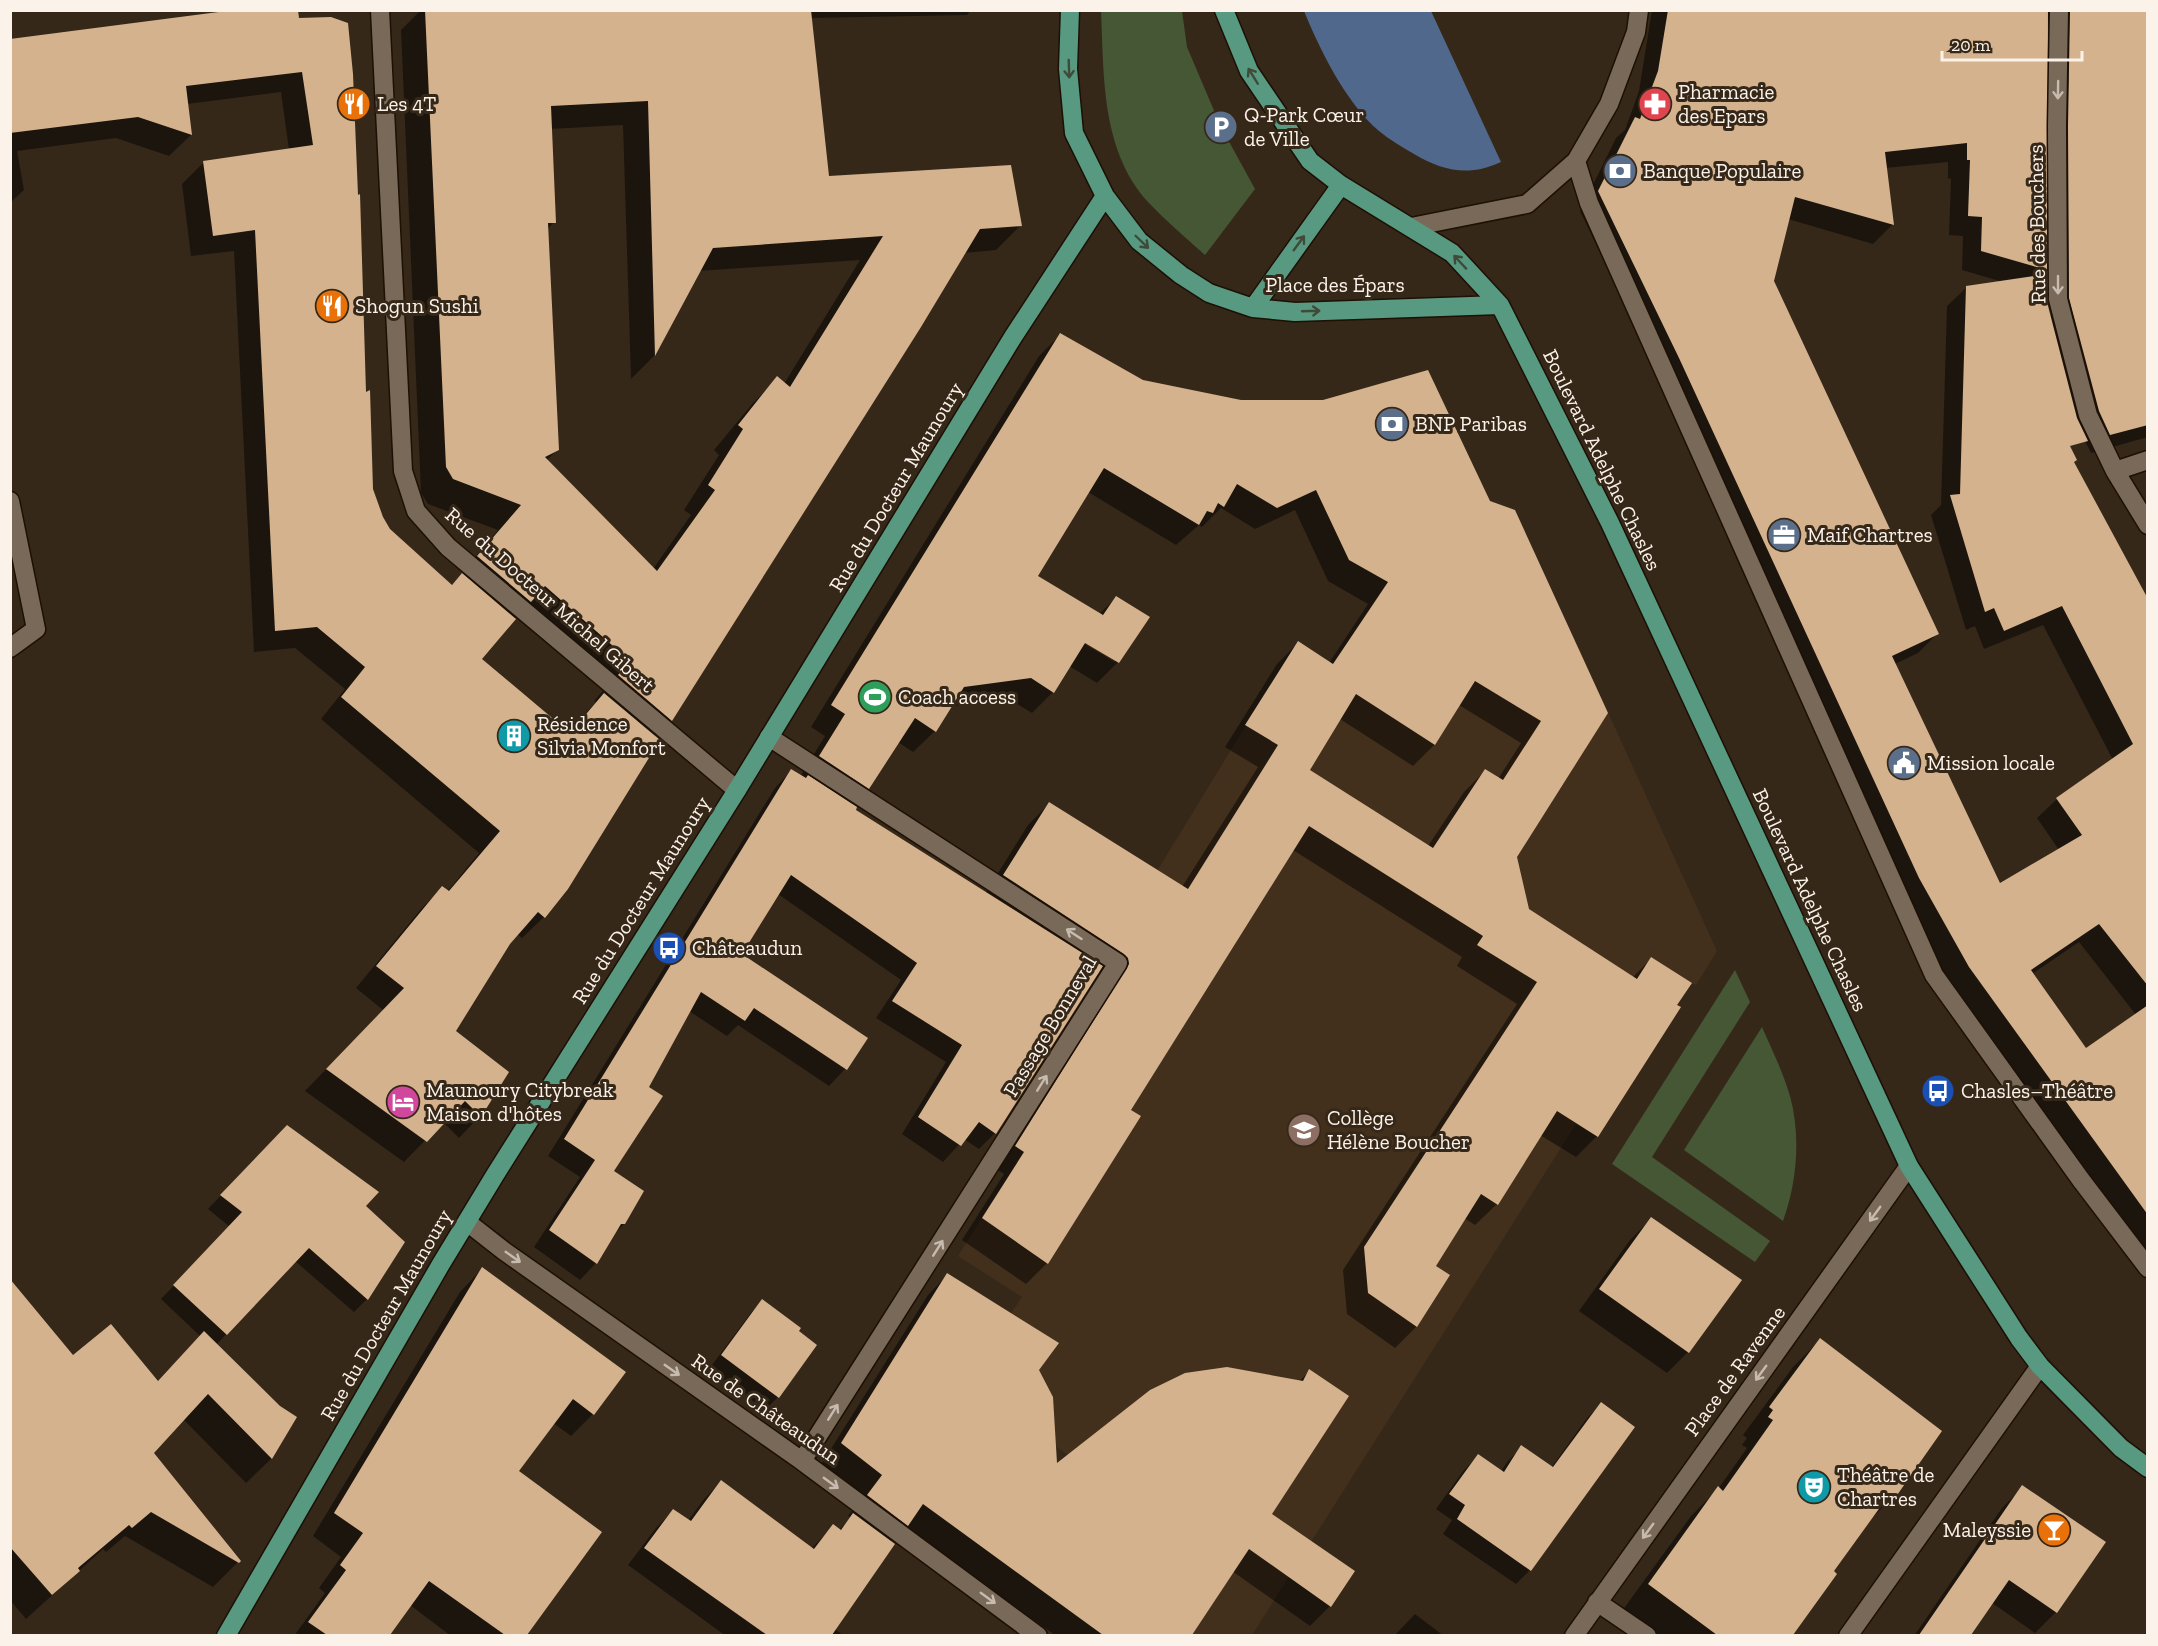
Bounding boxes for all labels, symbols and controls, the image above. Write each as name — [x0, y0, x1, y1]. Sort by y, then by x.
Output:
scale bar — [1942, 24, 2082, 62]
text: 20 m — [1951, 34, 1991, 56]
one-way arrow — [1063, 58, 1074, 78]
one-way arrow — [1246, 67, 1259, 84]
place label: Pharmacie des Epars — [1678, 79, 1775, 128]
one-way arrow — [2052, 79, 2064, 99]
restaurant icon: Les 4T — [336, 86, 372, 122]
pharmacy icon: Pharmacie des Epars — [1637, 86, 1673, 122]
place label: Les 4T — [377, 91, 436, 116]
place label: Q-Park Cœur de Ville — [1244, 102, 1364, 151]
parking icon: Q-Park Cœur de Ville — [1203, 109, 1239, 145]
street label: Rue des Bouchers — [2023, 144, 2050, 304]
bank icon: Banque Populaire — [1602, 153, 1638, 189]
place label: Banque Populaire — [1643, 158, 1802, 183]
one-way arrow — [1134, 235, 1149, 249]
one-way arrow — [1293, 236, 1305, 252]
one-way arrow — [1454, 255, 1468, 270]
street label: Place des Épars — [1265, 272, 1405, 297]
one-way arrow — [2052, 274, 2064, 294]
restaurant icon: Shogun Sushi — [314, 288, 350, 324]
place label: Shogun Sushi — [355, 293, 479, 318]
one-way arrow — [1300, 306, 1320, 317]
street label: Boulevard Adelphe Chasles — [1538, 345, 1667, 575]
street label: Rue du Docteur Maunoury — [823, 377, 968, 596]
bank icon: BNP Paribas — [1374, 406, 1410, 442]
place label: BNP Paribas — [1415, 411, 1527, 436]
street label: Rue du Docteur Michel Gibert — [440, 502, 660, 698]
office icon: Maif Chartres — [1766, 517, 1802, 553]
place label: Maif Chartres — [1807, 522, 1933, 547]
sports icon: Coach access — [857, 679, 893, 715]
place label: Coach access — [898, 684, 1016, 709]
place label: Résidence Silvia Monfort — [537, 711, 666, 760]
building icon: Résidence Silvia Monfort — [496, 718, 532, 754]
public building icon: Mission locale — [1886, 745, 1922, 781]
place label: Mission locale — [1927, 750, 2055, 775]
street label: Boulevard Adelphe Chasles — [1748, 784, 1873, 1015]
street label: Rue du Docteur Maunoury — [566, 791, 715, 1008]
one-way arrow — [1065, 928, 1082, 941]
bus stop icon: Châteaudun — [651, 930, 687, 966]
place label: Châteaudun — [692, 935, 802, 960]
street label: Passage Bonneval — [998, 950, 1102, 1101]
bus stop icon: Chasles–Théâtre — [1920, 1073, 1956, 1109]
one-way arrow — [1037, 1075, 1049, 1092]
place label: Maunoury Citybreak Maison d'hôtes — [426, 1077, 614, 1126]
place label: Chasles–Théâtre — [1961, 1078, 2113, 1103]
hotel icon: Maunoury Citybreak Maison d'hôtes — [385, 1084, 421, 1120]
place label: Collège Hélène Boucher — [1327, 1105, 1470, 1154]
school or university icon: Collège Hélène Boucher — [1286, 1112, 1322, 1148]
street label: Rue du Docteur Maunoury — [315, 1204, 456, 1425]
one-way arrow — [1869, 1205, 1881, 1222]
one-way arrow — [931, 1239, 944, 1256]
one-way arrow — [504, 1251, 520, 1264]
street label: Place de Ravenne — [1679, 1301, 1790, 1441]
street label: Rue de Châteaudun — [687, 1348, 846, 1469]
one-way arrow — [664, 1364, 680, 1376]
one-way arrow — [1755, 1364, 1768, 1380]
one-way arrow — [827, 1404, 839, 1421]
place label: Théâtre de Chartres — [1837, 1462, 1935, 1511]
theatre icon: Théâtre de Chartres — [1796, 1469, 1832, 1505]
one-way arrow — [823, 1477, 839, 1489]
bar icon: Maleyssie — [2036, 1512, 2072, 1548]
place label: Maleyssie — [1943, 1517, 2031, 1542]
one-way arrow — [1642, 1523, 1654, 1539]
one-way arrow — [980, 1592, 996, 1605]

